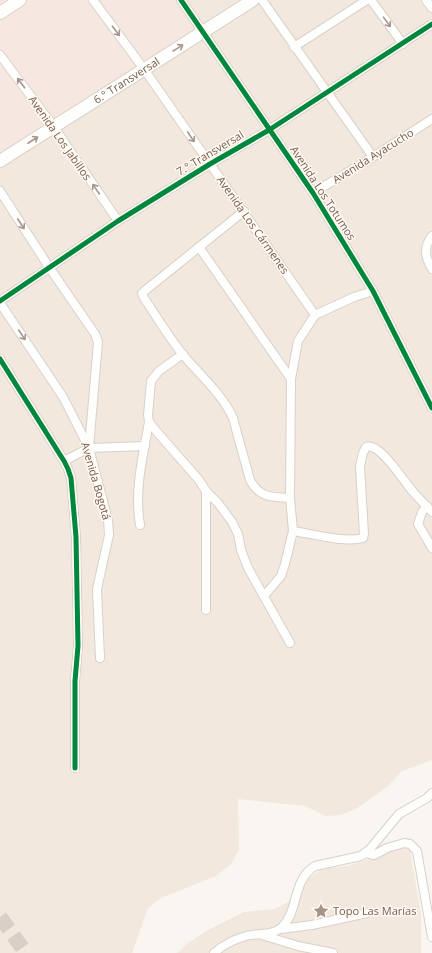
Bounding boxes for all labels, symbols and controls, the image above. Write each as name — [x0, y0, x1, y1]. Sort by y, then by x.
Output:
one-way arrow — [383, 16, 391, 27]
one-way arrow — [112, 26, 120, 37]
one-way arrow — [172, 44, 183, 52]
street label: 6.° Transversal — [90, 53, 162, 107]
one-way arrow — [17, 78, 25, 89]
street label: Avenida Los Jabillos — [26, 92, 95, 183]
street label: Avenida Ayacucho — [329, 124, 416, 187]
street label: 7.° Transversal — [173, 127, 246, 178]
one-way arrow — [187, 131, 195, 142]
one-way arrow — [27, 136, 38, 144]
street label: Avenida Los Totumos — [287, 143, 360, 243]
street label: Avenida Los Cármenes — [214, 173, 293, 277]
one-way arrow — [92, 184, 100, 195]
one-way arrow — [17, 218, 25, 229]
one-way arrow — [18, 330, 26, 341]
street label: Avenida Bogotá — [78, 440, 115, 521]
place icon: Topo Las Marías — [312, 902, 330, 920]
place label: Topo Las Marías — [333, 903, 416, 918]

